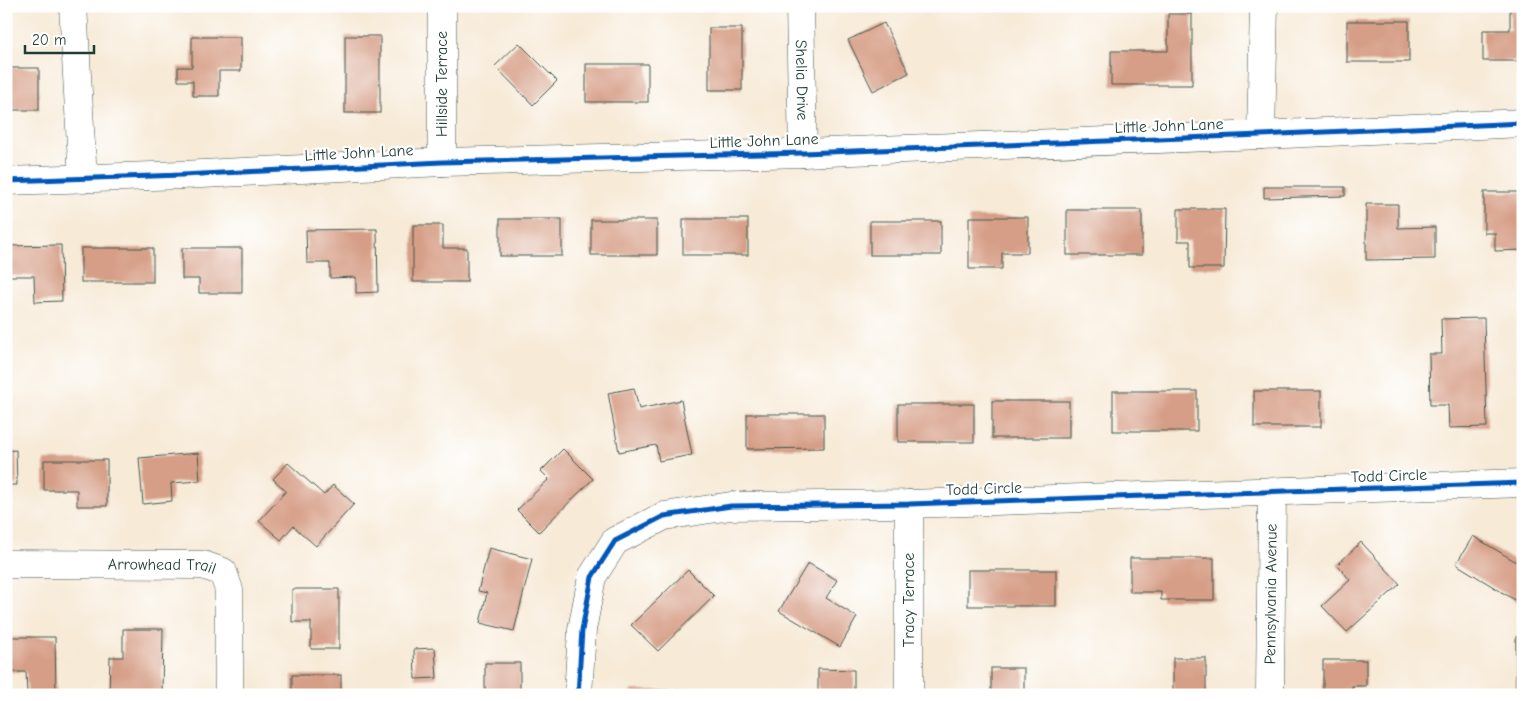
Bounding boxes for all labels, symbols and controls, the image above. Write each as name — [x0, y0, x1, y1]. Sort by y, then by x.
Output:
scale bar — [25, 22, 94, 54]
text: 20 m — [32, 31, 66, 49]
street label: Hillside Terrace — [433, 31, 451, 137]
street label: Shelia Drive — [792, 39, 811, 121]
street label: Little John Lane — [1114, 115, 1224, 137]
street label: Little John Lane — [709, 130, 819, 152]
street label: Little John Lane — [304, 141, 414, 165]
street label: Todd Circle — [1351, 466, 1427, 486]
street label: Todd Circle — [946, 479, 1022, 499]
street label: Pennsylvania Avenue — [1261, 523, 1281, 665]
street label: Tracy Terrace — [900, 553, 918, 647]
street label: Arrowhead Trail — [108, 556, 218, 578]

